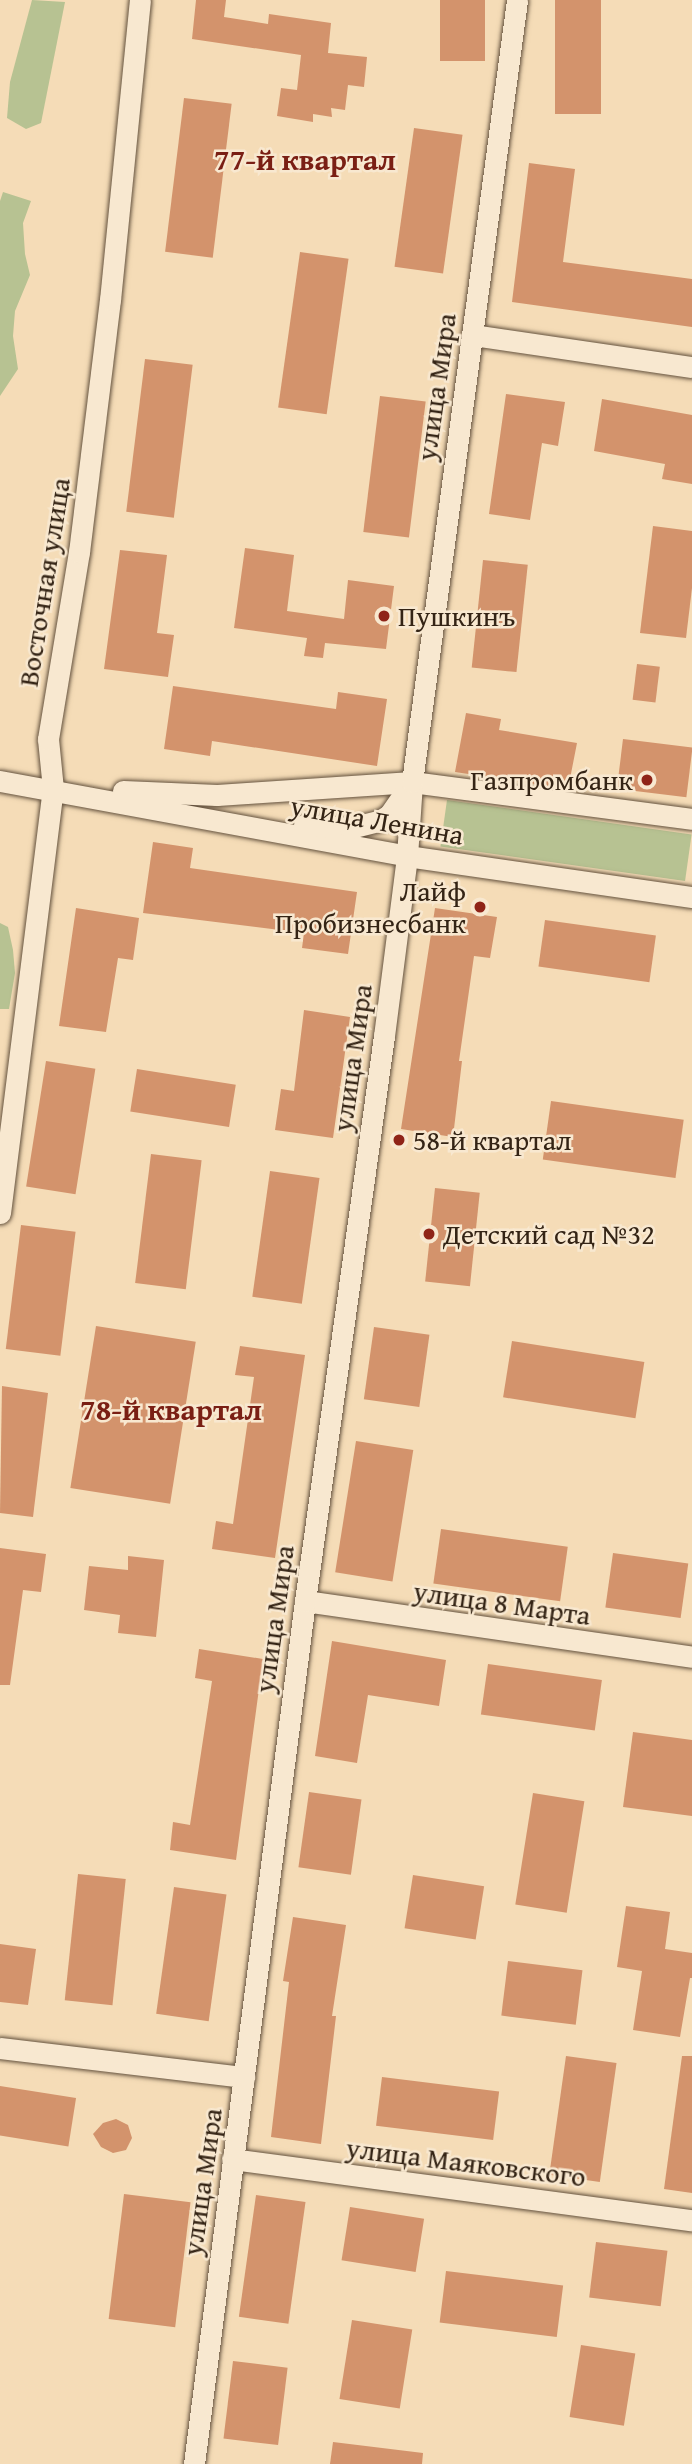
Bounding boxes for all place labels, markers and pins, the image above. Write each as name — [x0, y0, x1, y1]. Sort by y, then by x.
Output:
place label: Пушкинъ — [398, 599, 515, 633]
marker: Пушкинъ — [376, 608, 392, 624]
place label: Газпромбанк — [470, 763, 633, 797]
marker: Газпромбанк — [639, 772, 655, 788]
place label: Лайф Пробизнесбанк — [275, 874, 466, 940]
marker: Лайф Пробизнесбанк — [472, 899, 488, 915]
place label: 58-й квартал — [413, 1123, 571, 1157]
marker: 58-й квартал — [391, 1132, 407, 1148]
place label: Детский сад №32 — [443, 1217, 655, 1251]
marker: Детский сад №32 — [421, 1226, 437, 1242]

